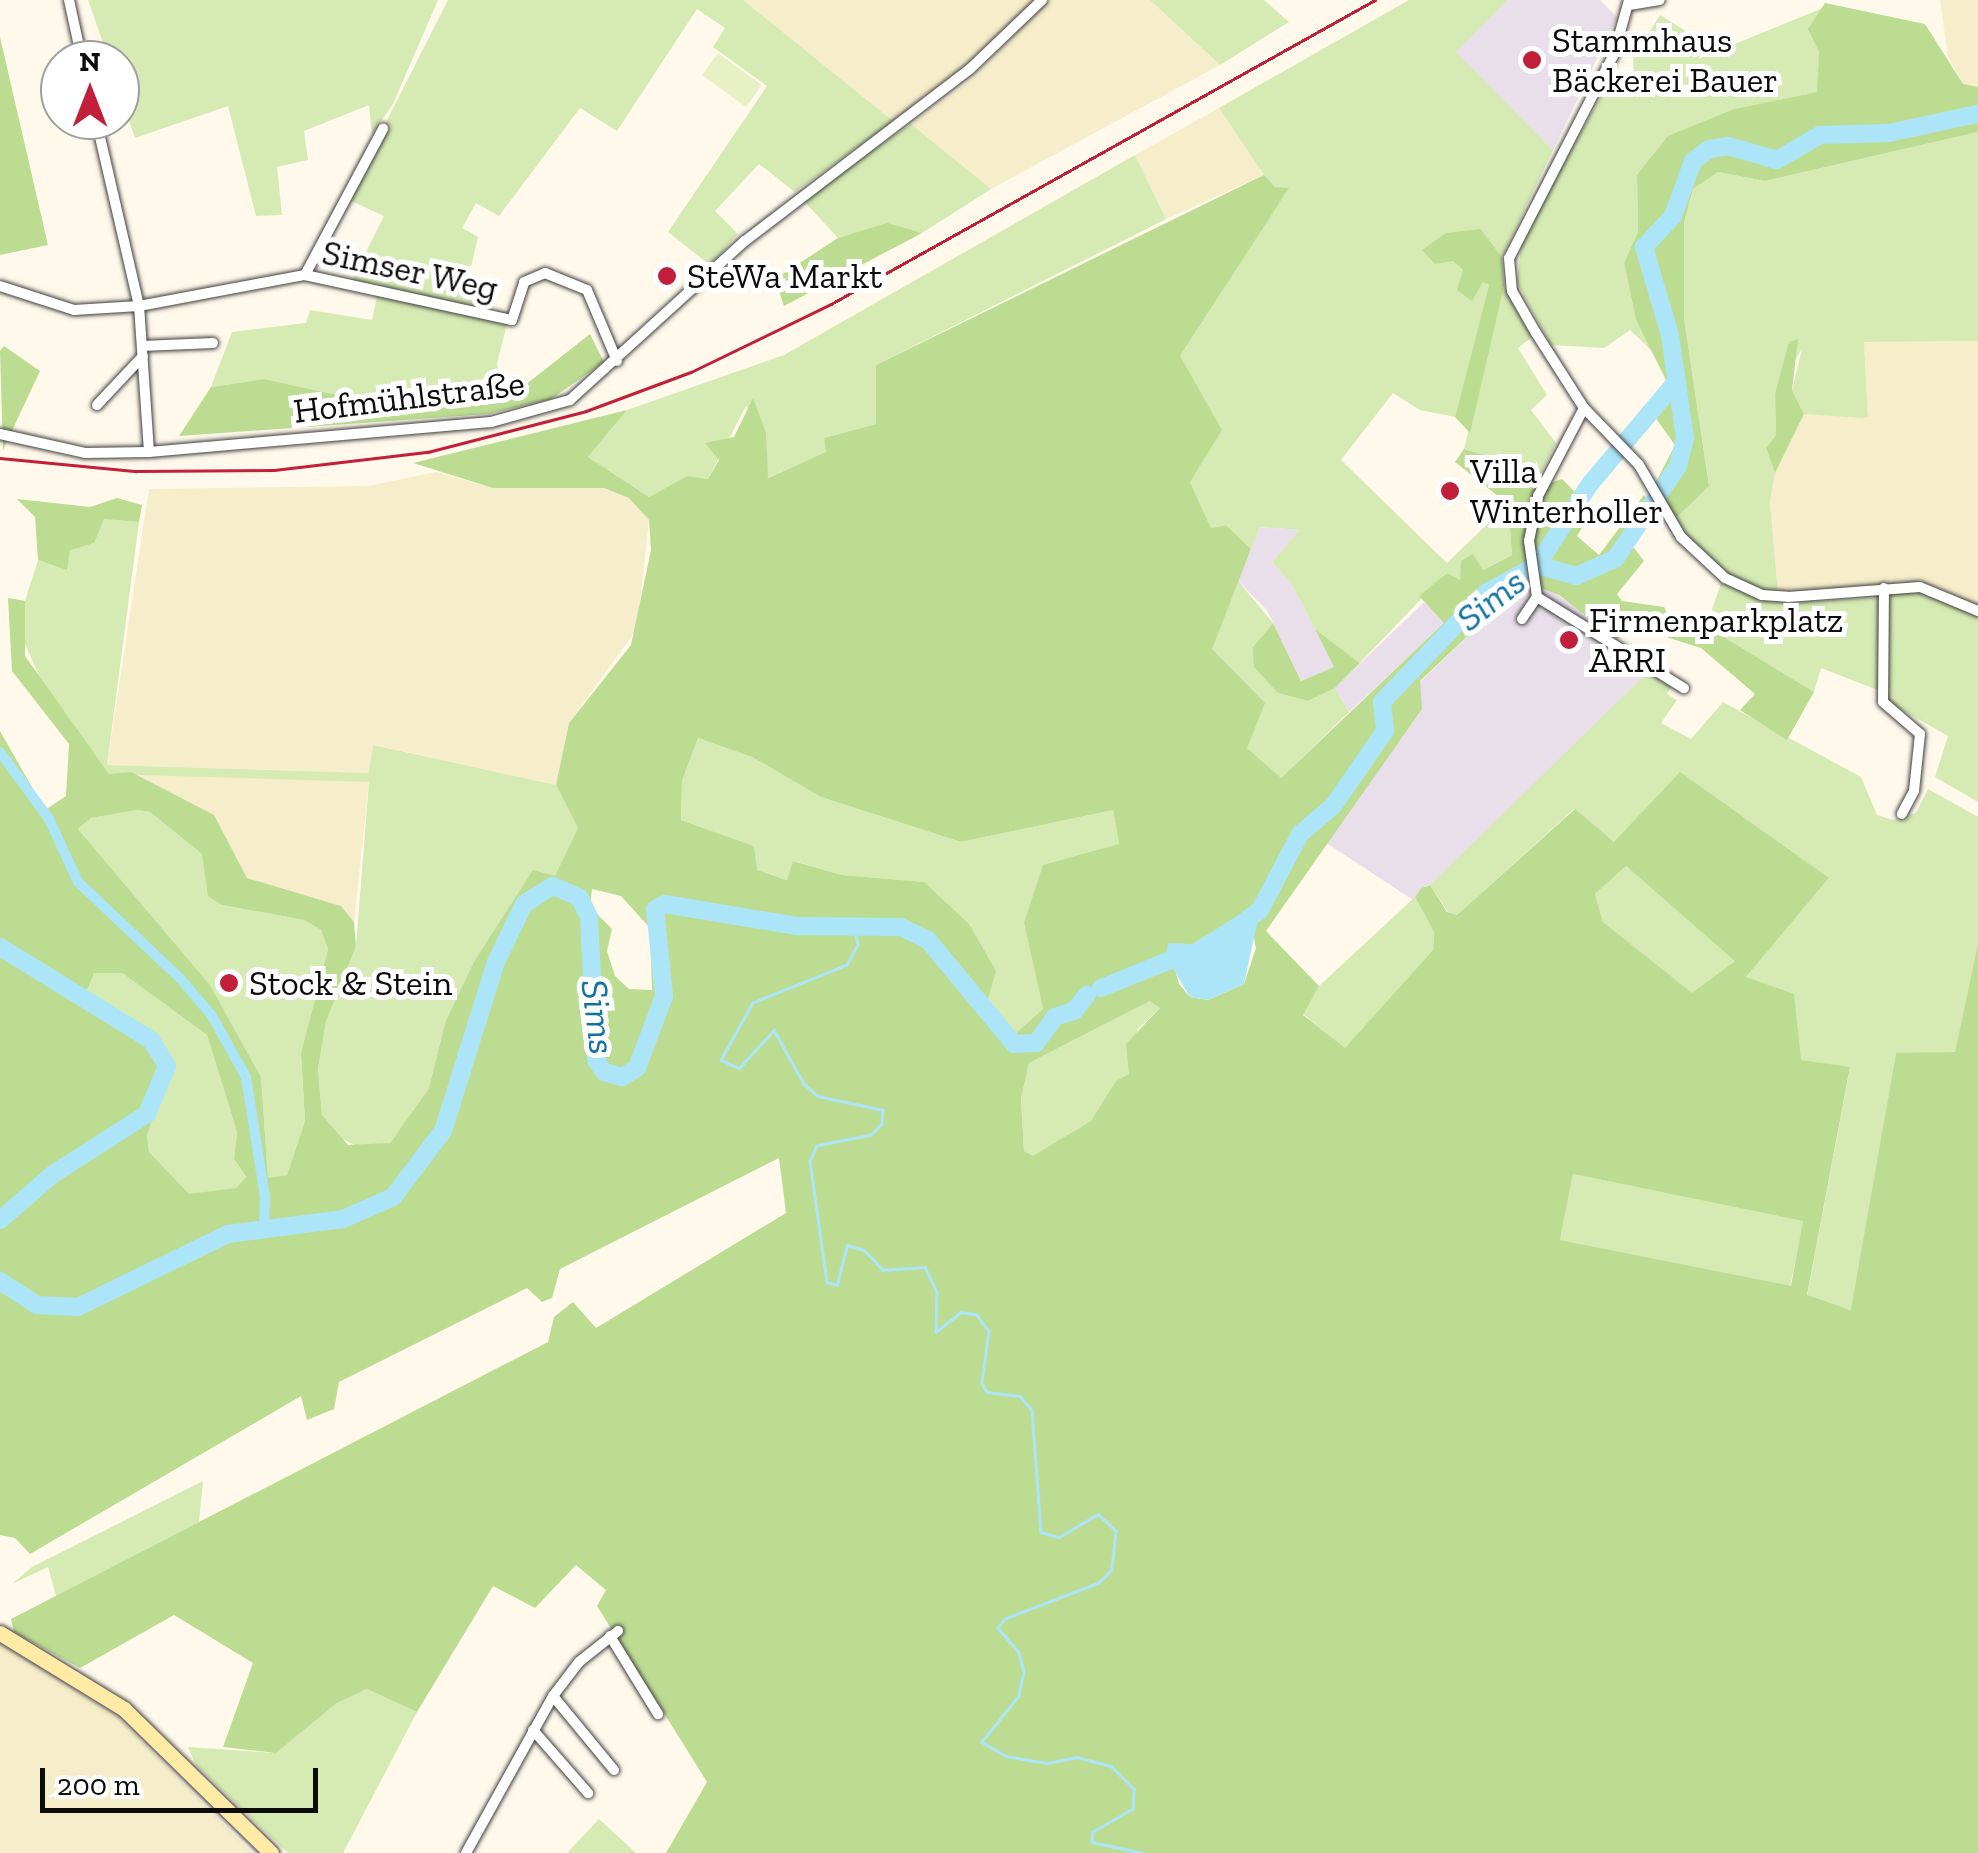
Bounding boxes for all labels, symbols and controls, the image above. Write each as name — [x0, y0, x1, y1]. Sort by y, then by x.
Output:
place label: Stammhaus Bäckerei Bauer — [1552, 19, 1778, 101]
north arrow — [40, 40, 140, 140]
text: N — [79, 45, 101, 78]
marker: Stammhaus Bäckerei Bauer — [1521, 49, 1543, 71]
street label: Simser Weg — [318, 231, 502, 309]
place label: SteWa Markt — [687, 255, 882, 297]
marker: SteWa Markt — [656, 265, 678, 287]
street label: Hofmühlstraße — [291, 362, 527, 432]
place label: Villa Winterholler — [1470, 450, 1663, 532]
marker: Villa Winterholler — [1439, 480, 1461, 502]
water label: Sims — [1447, 559, 1535, 641]
place label: Firmenparkplatz ARRI — [1589, 599, 1843, 681]
marker: Firmenparkplatz ARRI — [1558, 629, 1580, 651]
place label: Stock & Stein — [249, 962, 452, 1004]
marker: Stock & Stein — [218, 972, 240, 994]
water label: Sims — [571, 977, 625, 1057]
scale bar — [45, 1748, 322, 1810]
text: 200 m — [57, 1767, 140, 1803]

